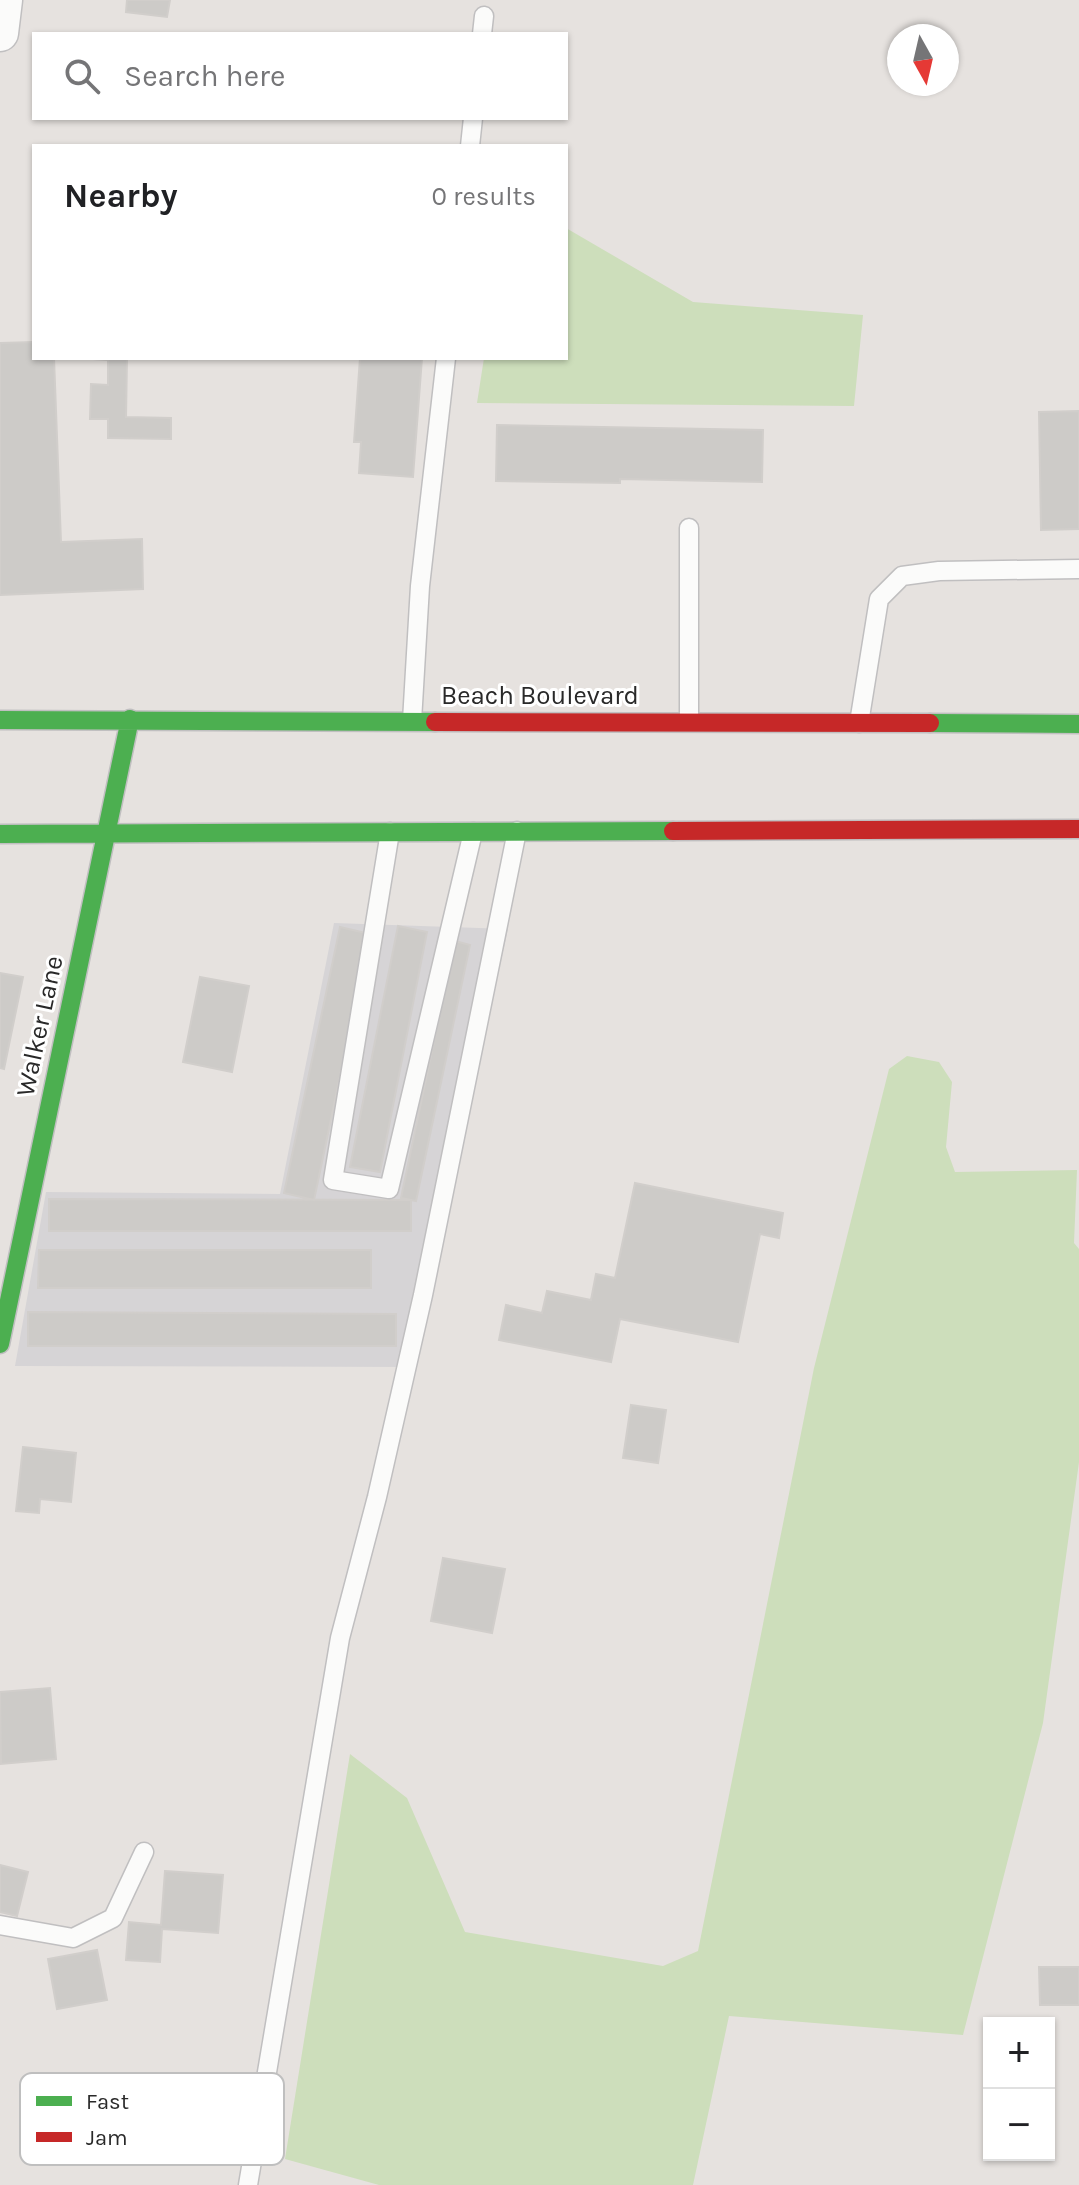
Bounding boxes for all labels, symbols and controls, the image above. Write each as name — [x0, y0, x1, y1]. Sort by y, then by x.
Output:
north arrow — [887, 24, 959, 96]
search box — [32, 32, 568, 120]
icon: search — [60, 54, 104, 98]
text: Search here — [124, 58, 285, 94]
text: Nearby — [64, 176, 178, 216]
text: 0 results — [432, 181, 536, 212]
street label: Beach Boulevard — [441, 680, 639, 711]
street label: Walker Lane — [9, 953, 70, 1099]
map controls — [983, 2017, 1055, 2161]
button: + — [983, 2017, 1055, 2089]
legend — [20, 2073, 284, 2165]
text: Fast — [86, 2089, 129, 2115]
button: − — [983, 2089, 1055, 2161]
text: Jam — [86, 2125, 128, 2151]

